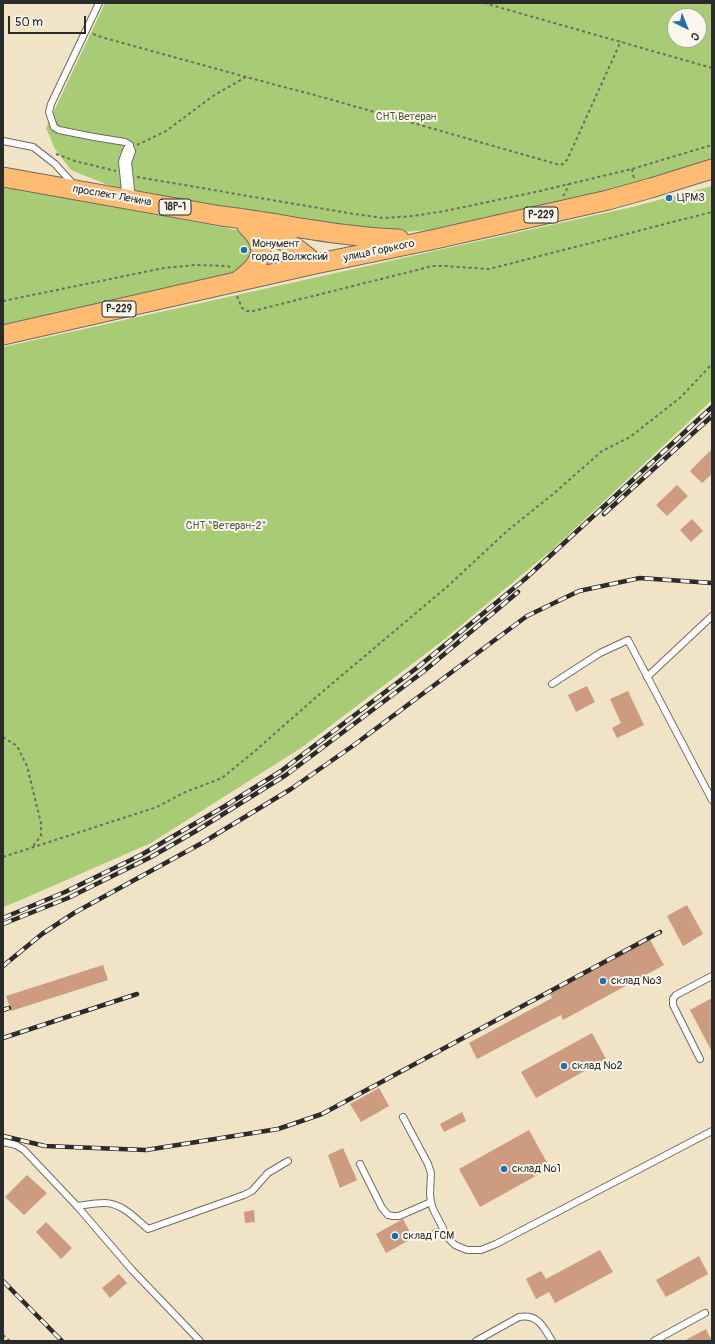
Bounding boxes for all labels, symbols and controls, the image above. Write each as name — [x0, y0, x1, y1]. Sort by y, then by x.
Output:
scale bar — [10, 8, 88, 34]
north arrow — [667, 8, 707, 48]
text: 50 m — [15, 15, 43, 30]
text: С — [688, 29, 702, 43]
park label: СНТ Ветеран — [376, 110, 436, 124]
street label: проспект Ленина — [72, 183, 152, 209]
place label: ЦРМЗ — [677, 191, 705, 205]
marker: ЦРМЗ — [664, 193, 674, 203]
road number: 18Р-1 — [159, 199, 191, 215]
road number: Р-229 — [524, 207, 558, 223]
place label: Монумент город Волжский — [252, 237, 328, 263]
street label: улица Горького — [342, 237, 416, 265]
marker: Монумент город Волжский — [239, 245, 249, 255]
road number: Р-229 — [102, 301, 136, 317]
park label: СНТ "Ветеран-2" — [186, 519, 266, 533]
place label: склад №3 — [611, 974, 662, 988]
marker: склад №3 — [598, 976, 608, 986]
place label: склад №2 — [572, 1059, 623, 1073]
marker: склад №2 — [559, 1061, 569, 1071]
place label: склад №1 — [512, 1162, 561, 1176]
marker: склад №1 — [499, 1164, 509, 1174]
place label: склад ГСМ — [403, 1229, 454, 1243]
marker: склад ГСМ — [390, 1231, 400, 1241]

